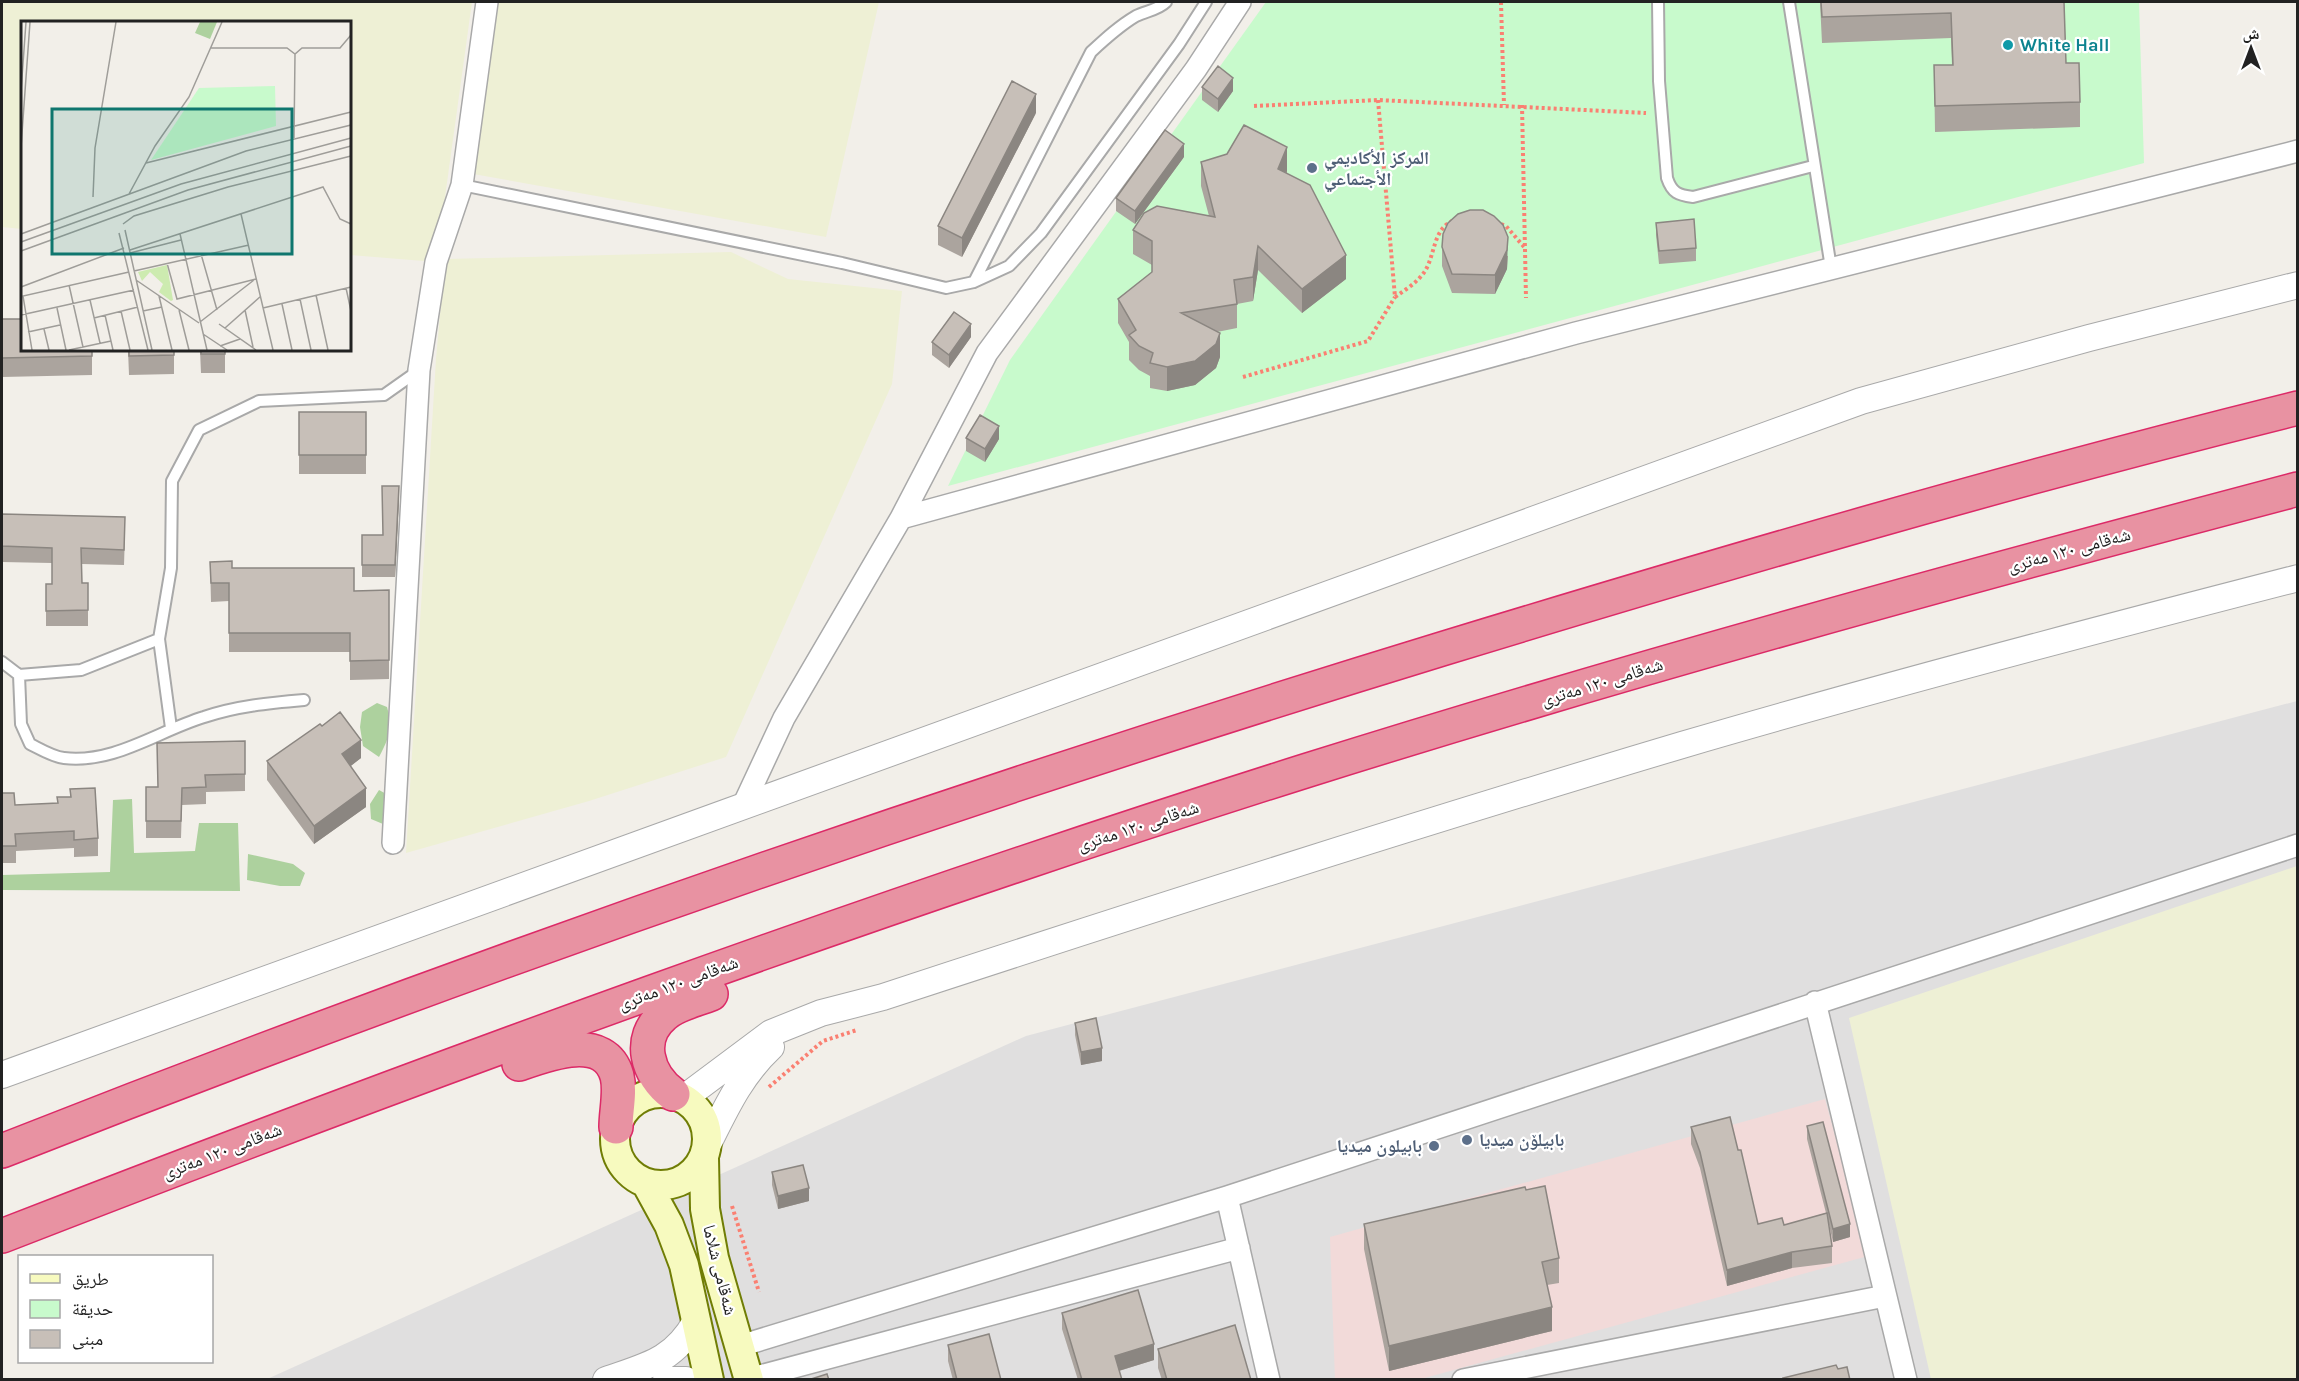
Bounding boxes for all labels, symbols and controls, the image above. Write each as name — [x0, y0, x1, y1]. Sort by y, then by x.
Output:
north arrow — [2221, 18, 2281, 78]
inset map — [21, 21, 351, 351]
text: ش — [2243, 24, 2260, 43]
place label: White Hall — [2020, 34, 2110, 56]
marker: White Hall — [2001, 38, 2015, 52]
place label: المركز الأكاديمي الأجتماعي — [1324, 147, 1429, 193]
marker: المركز الأكاديمي الأجتماعي — [1305, 161, 1319, 175]
street label: شەقامی ١٢٠ مەتری — [2005, 523, 2133, 577]
street label: شەقامی ١٢٠ مەتری — [1538, 653, 1666, 711]
street label: شەقامی ١٢٠ مەتری — [1074, 796, 1202, 856]
street label: شەقامی ١٢٠ مەتری — [615, 951, 741, 1015]
street label: شەقامی ١٢٠ مەتری — [159, 1118, 285, 1184]
place label: بابیلۆن میدیا — [1479, 1129, 1564, 1151]
marker: بابیلۆن میدیا — [1460, 1133, 1474, 1147]
place label: بابيلون ميديا — [1337, 1135, 1422, 1157]
marker: بابيلون ميديا — [1427, 1139, 1441, 1153]
street label: شەقامی شلاما — [698, 1222, 742, 1318]
legend — [18, 1255, 213, 1363]
text: طريق — [72, 1268, 109, 1290]
text: حديقة — [72, 1298, 113, 1320]
text: مبنى — [72, 1328, 103, 1350]

